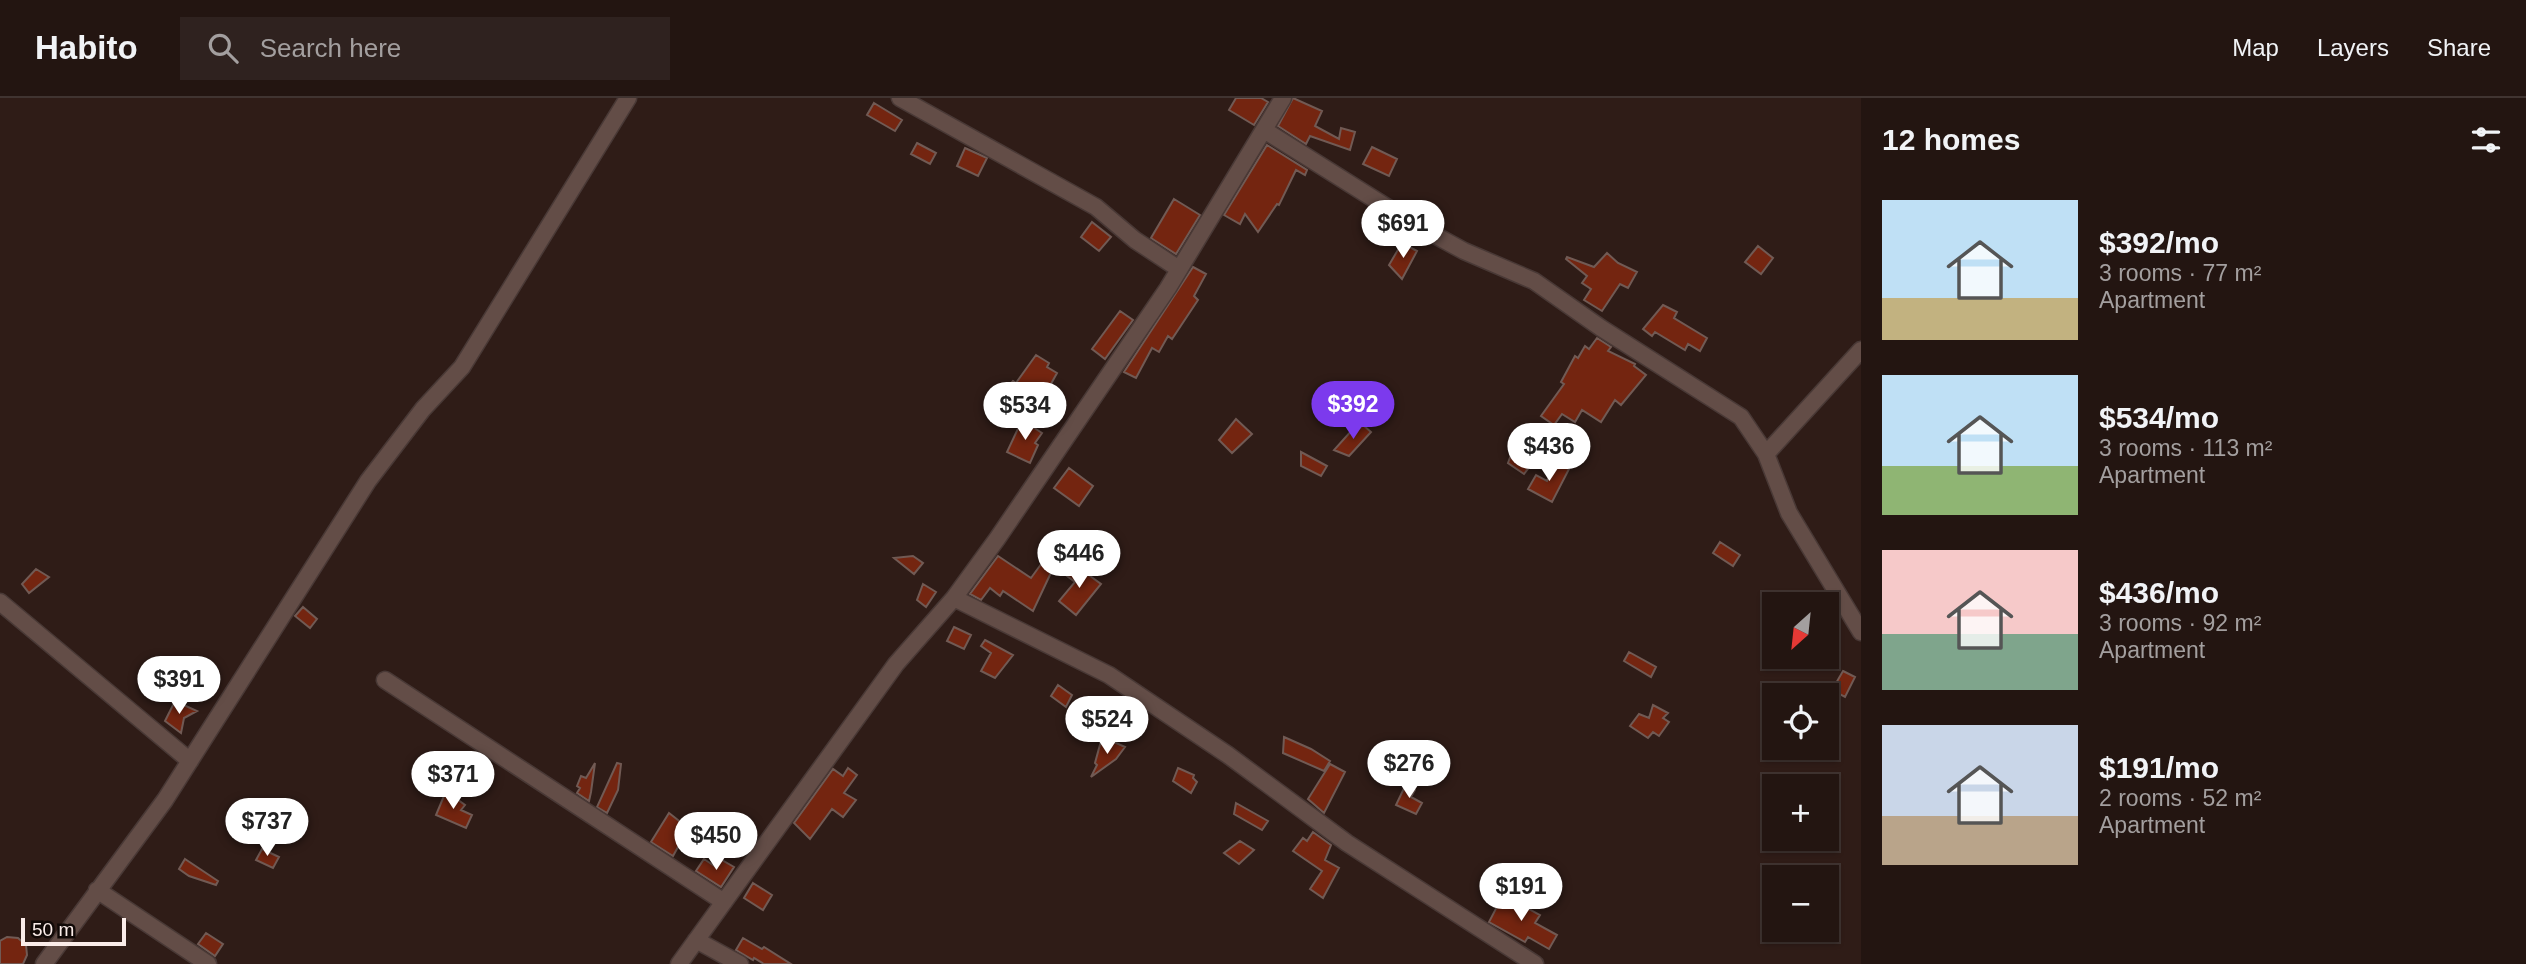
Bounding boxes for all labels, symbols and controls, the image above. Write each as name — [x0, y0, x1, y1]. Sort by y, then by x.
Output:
search box — [180, 17, 670, 80]
text: Habito — [35, 29, 138, 66]
icon: search — [204, 29, 242, 67]
text: Search here — [260, 33, 401, 63]
text: Map — [2232, 34, 2279, 61]
text: Layers — [2317, 34, 2389, 61]
text: Share — [2427, 34, 2491, 61]
icon: filters — [2467, 121, 2505, 159]
text: 12 homes — [1882, 123, 2020, 156]
pin: $691 — [1362, 200, 1444, 260]
text: $691 — [1377, 210, 1429, 236]
text: $392/mo — [2099, 226, 2219, 259]
icon: home — [1938, 228, 2022, 312]
text: 3 rooms · 77 m² — [2099, 260, 2261, 286]
text: Apartment — [2099, 287, 2205, 313]
pin: $534 — [984, 382, 1066, 442]
pin: $392 — [1312, 382, 1394, 441]
text: $392 — [1327, 391, 1379, 417]
text: $534 — [999, 392, 1051, 418]
text: $534/mo — [2099, 401, 2219, 434]
icon: home — [1938, 403, 2022, 487]
pin: $436 — [1508, 424, 1590, 483]
text: $436 — [1523, 433, 1575, 459]
text: 3 rooms · 113 m² — [2099, 435, 2272, 461]
text: Apartment — [2099, 462, 2205, 488]
pin: $446 — [1038, 531, 1120, 590]
text: $446 — [1053, 540, 1105, 566]
text: $436/mo — [2099, 576, 2219, 609]
icon: home — [1938, 578, 2022, 662]
north arrow — [1762, 592, 1839, 668]
map controls — [1762, 592, 1839, 942]
text: 3 rooms · 92 m² — [2099, 610, 2261, 636]
text: Apartment — [2099, 637, 2205, 663]
pin: $391 — [138, 656, 220, 716]
text: $391 — [153, 666, 205, 692]
button: locate — [1762, 683, 1839, 760]
pin: $524 — [1066, 696, 1148, 756]
text: $524 — [1081, 706, 1133, 732]
pin: $276 — [1368, 740, 1450, 800]
text: $276 — [1383, 750, 1435, 776]
text: $191/mo — [2099, 751, 2219, 784]
pin: $371 — [412, 752, 494, 811]
icon: home — [1938, 753, 2022, 837]
text: $371 — [427, 761, 479, 787]
button: + — [1762, 774, 1839, 851]
text: 2 rooms · 52 m² — [2099, 785, 2261, 811]
pin: $737 — [226, 798, 308, 858]
text: $737 — [241, 808, 293, 834]
pin: $450 — [675, 812, 757, 872]
text: Apartment — [2099, 812, 2205, 838]
text: $450 — [690, 822, 742, 848]
pin: $191 — [1480, 864, 1562, 923]
button: − — [1762, 865, 1839, 942]
text: $191 — [1495, 873, 1547, 899]
scale bar — [21, 915, 126, 947]
text: 50 m — [32, 919, 74, 940]

